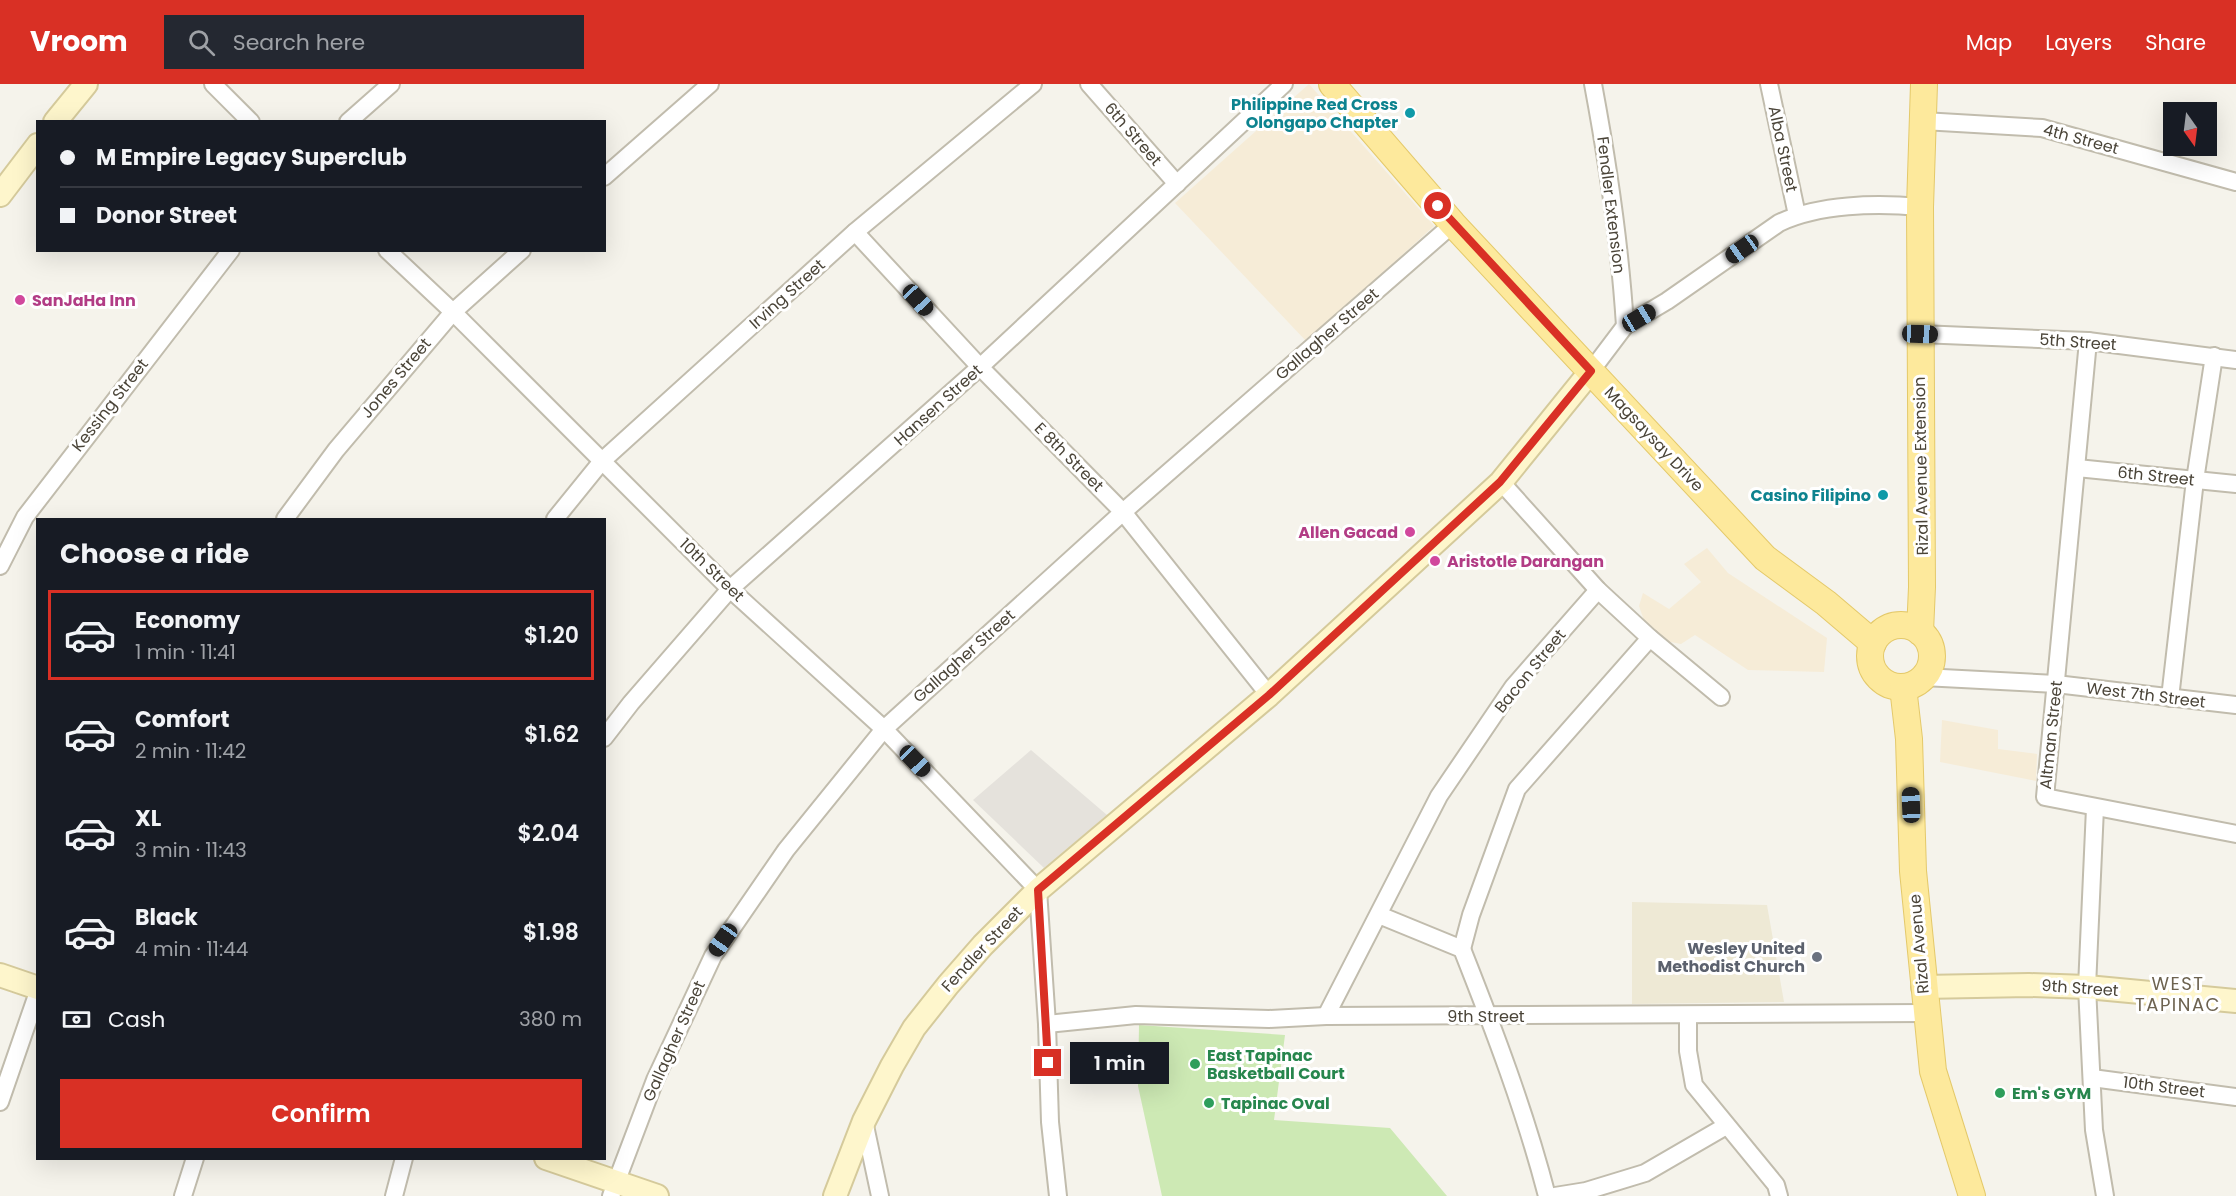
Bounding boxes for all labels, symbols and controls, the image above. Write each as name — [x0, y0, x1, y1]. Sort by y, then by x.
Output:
search box — [164, 15, 584, 69]
text: Vroom — [30, 22, 128, 61]
icon: search — [185, 26, 218, 59]
text: Search here — [233, 27, 365, 58]
text: Map — [1966, 28, 2012, 57]
text: Layers — [2045, 28, 2112, 57]
text: Share — [2145, 28, 2206, 57]
place label: Philippine Red Cross Olongapo Chapter — [1231, 93, 1398, 134]
street label: 6th Street — [1099, 97, 1167, 171]
north arrow — [2163, 102, 2217, 156]
map controls — [2163, 102, 2217, 156]
street label: Alba Street — [1763, 104, 1803, 194]
marker: Philippine Red Cross Olongapo Chapter — [1403, 106, 1417, 120]
street label: 4th Street — [2041, 118, 2121, 160]
street label: Fendler Extension — [1591, 135, 1631, 275]
text: M Empire Legacy Superclub — [96, 142, 407, 173]
route start — [1424, 192, 1451, 219]
text: Donor Street — [96, 200, 237, 231]
car — [1722, 231, 1762, 267]
street label: Irving Street — [744, 254, 830, 334]
car — [899, 281, 937, 319]
street label: Gallagher Street — [1270, 283, 1384, 385]
place label: SanJaHa Inn — [32, 289, 136, 312]
marker: SanJaHa Inn — [13, 293, 27, 307]
car — [1619, 301, 1659, 335]
car — [1902, 324, 1938, 344]
street label: 5th Street — [2039, 328, 2117, 356]
street label: Jones Street — [356, 333, 437, 423]
street label: Kessing Street — [66, 354, 154, 456]
street label: Hansen Street — [889, 359, 987, 451]
street label: Rizal Avenue Extension — [1908, 376, 1934, 556]
street label: Magsaysay Drive — [1599, 381, 1709, 497]
street label: E 8th Street — [1029, 417, 1109, 497]
street label: 6th Street — [2116, 461, 2196, 491]
place label: Casino Filipino — [1750, 484, 1871, 507]
marker: Casino Filipino — [1876, 488, 1890, 502]
place label: Allen Gacad — [1298, 521, 1398, 544]
marker: Allen Gacad — [1403, 525, 1417, 539]
street label: 10th Street — [674, 533, 750, 607]
text: Choose a ride — [60, 535, 249, 572]
place label: Aristotle Darangan — [1447, 550, 1604, 573]
marker: Aristotle Darangan — [1428, 554, 1442, 568]
street label: Gallagher Street — [908, 604, 1020, 708]
text: Economy — [135, 605, 240, 636]
icon: car — [63, 608, 117, 662]
text: $1.20 — [524, 620, 579, 651]
street label: Bacon Street — [1489, 624, 1571, 718]
text: 1 min · 11:41 — [135, 638, 236, 666]
street label: West 7th Street — [2085, 676, 2207, 714]
street label: Altman Street — [2034, 679, 2068, 791]
text: Comfort — [135, 704, 229, 735]
icon: car — [63, 707, 117, 761]
text: $1.62 — [524, 719, 579, 750]
text: 2 min · 11:42 — [135, 737, 246, 765]
car — [896, 742, 934, 780]
car — [1901, 787, 1921, 823]
text: XL — [135, 803, 161, 834]
icon: car — [63, 806, 117, 860]
text: $2.04 — [518, 818, 579, 849]
text: 3 min · 11:43 — [135, 836, 247, 864]
street label: Rizal Avenue — [1903, 893, 1935, 995]
street label: Fendler Street — [936, 901, 1028, 997]
text: Black — [135, 902, 198, 933]
icon: car — [63, 905, 117, 959]
text: $1.98 — [523, 917, 579, 948]
car — [705, 920, 741, 960]
text: 4 min · 11:44 — [135, 935, 248, 963]
place label: Wesley United Methodist Church — [1658, 937, 1805, 978]
marker: Wesley United Methodist Church — [1810, 950, 1824, 964]
district label: WEST TAPINAC — [2135, 971, 2221, 1017]
street label: 9th Street — [2041, 974, 2120, 1002]
street label: Gallagher Street — [637, 977, 711, 1105]
icon: cash — [60, 1003, 93, 1036]
text: Cash — [108, 1004, 165, 1035]
text: 380 m — [519, 1005, 582, 1033]
street label: 9th Street — [1447, 1005, 1525, 1028]
callout: 1 min — [1069, 1042, 1168, 1084]
place label: East Tapinac Basketball Court — [1207, 1044, 1345, 1085]
route end — [1034, 1049, 1061, 1076]
text: 1 min — [1094, 1049, 1145, 1077]
marker: East Tapinac Basketball Court — [1188, 1057, 1202, 1071]
street label: 10th Street — [2122, 1071, 2206, 1103]
button: Confirm — [60, 1079, 582, 1148]
place label: Em's GYM — [2012, 1082, 2091, 1105]
marker: Em's GYM — [1993, 1086, 2007, 1100]
place label: Tapinac Oval — [1221, 1092, 1330, 1115]
marker: Tapinac Oval — [1202, 1096, 1216, 1110]

